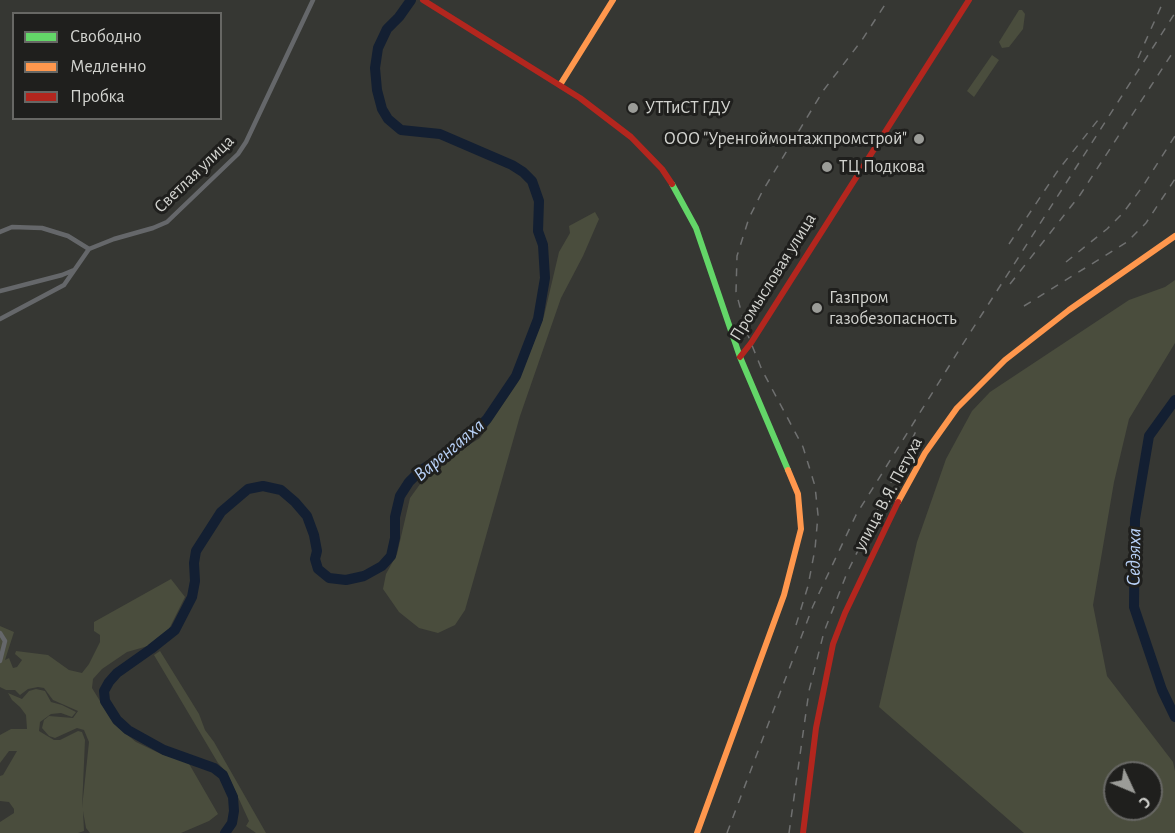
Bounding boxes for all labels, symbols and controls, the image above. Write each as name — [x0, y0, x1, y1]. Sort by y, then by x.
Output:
legend — [12, 12, 222, 120]
text: Свободно — [70, 28, 142, 46]
text: Медленно — [70, 58, 146, 76]
text: Пробка — [70, 88, 125, 106]
place label: УТТиСТ ГДУ — [645, 97, 731, 119]
marker: УТТиСТ ГДУ — [626, 101, 640, 115]
place label: ООО "Уренгоймонтажпромстрой" — [664, 128, 907, 150]
street label: Светлая улица — [149, 130, 239, 218]
marker: ООО "Уренгоймонтажпромстрой" — [912, 132, 926, 146]
place label: ТЦ Подкова — [839, 156, 925, 178]
marker: ТЦ Подкова — [820, 160, 834, 174]
street label: Промысловая улица — [725, 209, 821, 345]
place label: Газпром газобезопасность — [829, 287, 957, 330]
marker: Газпром газобезопасность — [810, 301, 824, 315]
water label: Варенгаяха — [409, 413, 489, 487]
street label: улица В.Я. Петуха — [849, 433, 927, 555]
water label: Седэяха — [1121, 528, 1147, 586]
north arrow — [1103, 761, 1163, 821]
text: С — [1136, 793, 1153, 811]

